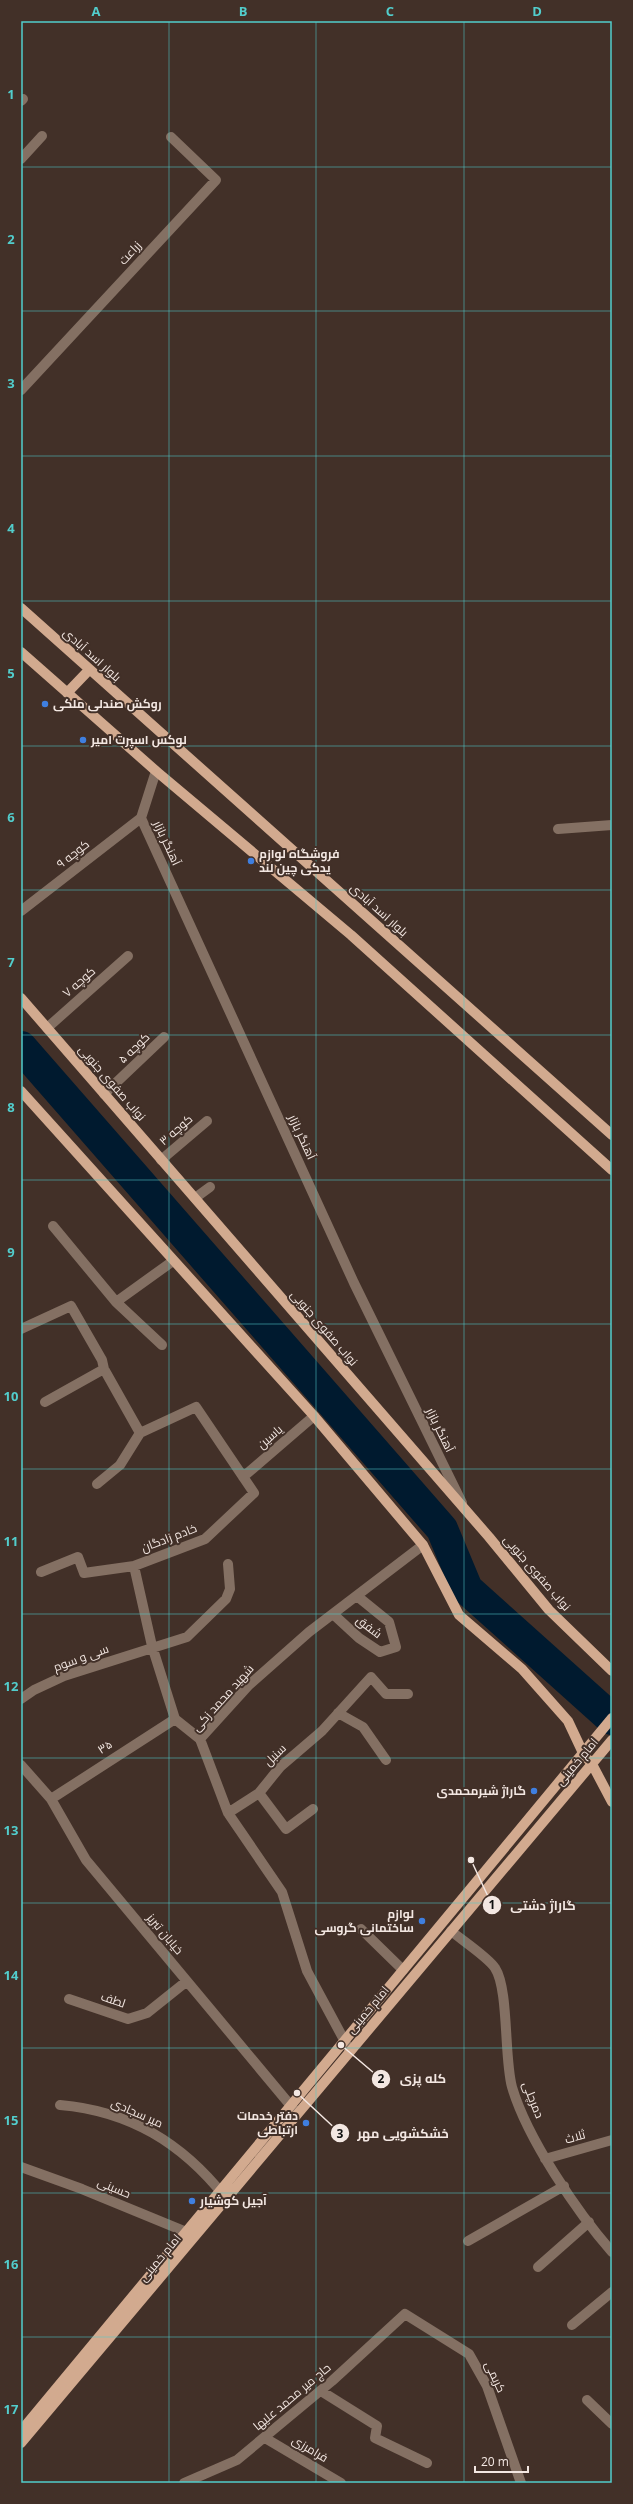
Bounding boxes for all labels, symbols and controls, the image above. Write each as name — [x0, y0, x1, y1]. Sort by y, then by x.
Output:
text: A — [92, 2, 101, 20]
text: B — [239, 2, 248, 20]
text: C — [386, 2, 394, 20]
text: D — [532, 2, 542, 20]
text: 1 — [7, 85, 15, 103]
text: 2 — [7, 230, 15, 248]
street label: زراعت — [114, 237, 145, 268]
text: 3 — [7, 374, 15, 392]
text: 4 — [7, 519, 15, 537]
street label: بلوار اسد آبادی — [60, 624, 125, 685]
text: 5 — [7, 664, 15, 682]
place label: روکش صندلی ملکی — [53, 695, 162, 712]
marker: روکش صندلی ملکی — [40, 699, 50, 709]
place label: لوکس اسپرت امیر — [90, 731, 187, 749]
marker: لوکس اسپرت امیر — [78, 735, 88, 745]
text: 6 — [7, 808, 15, 826]
street label: آهنگر بازار — [149, 817, 186, 869]
street label: کوچه ۹ — [53, 835, 93, 873]
place label: فروشگاه لوازم یدکی چین لند — [259, 845, 339, 877]
marker: فروشگاه لوازم یدکی چین لند — [246, 856, 256, 866]
street label: بلوار اسد آبادی — [347, 879, 412, 940]
text: 7 — [7, 953, 15, 971]
street label: کوچه ۷ — [59, 963, 99, 1001]
street label: کوچه ۵ — [114, 1028, 154, 1068]
street label: نواب صفوی جنوبی — [75, 1041, 150, 1124]
text: 8 — [7, 1098, 15, 1116]
street label: کوچه ۳ — [155, 1110, 197, 1150]
street label: آهنگر بازار — [284, 1111, 321, 1163]
text: 9 — [7, 1243, 15, 1261]
street label: نواب صفوی جنوبی — [287, 1286, 362, 1369]
text: 10 — [4, 1387, 18, 1405]
street label: آهنگر بازار — [422, 1404, 459, 1456]
street label: یاسین — [253, 1420, 287, 1452]
street label: خادم زادگان — [138, 1519, 199, 1556]
street label: نواب صفوی جنوبی — [500, 1531, 575, 1614]
text: 11 — [4, 1532, 18, 1550]
street label: شفق — [353, 1611, 386, 1642]
street label: سی و سوم — [51, 1640, 111, 1675]
street label: شهید محمد زکی — [188, 1660, 257, 1735]
text: 12 — [4, 1677, 19, 1695]
street label: امام خمینی — [552, 1734, 602, 1789]
street label: ۳۵ — [94, 1735, 116, 1758]
street label: سنبل — [260, 1740, 290, 1770]
place label: گاراژ شیرمحمدی — [437, 1782, 526, 1799]
marker: گاراژ شیرمحمدی — [529, 1786, 539, 1796]
text: 13 — [4, 1821, 18, 1839]
callout: گاراژ دشتی — [482, 1893, 584, 1918]
text: 1 — [489, 1896, 495, 1913]
text: گاراژ دشتی — [510, 1896, 576, 1914]
place label: لوازم ساختمانی گروسی — [314, 1905, 414, 1936]
street label: خیابان تبریز — [143, 1909, 188, 1958]
marker: لوازم ساختمانی گروسی — [417, 1916, 427, 1926]
text: 14 — [4, 1966, 19, 1984]
street label: امام خمینی — [343, 1982, 393, 2037]
street label: لطف — [99, 1987, 128, 2012]
callout: کله پزی — [371, 2066, 454, 2091]
text: کله پزی — [400, 2069, 446, 2088]
text: 2 — [378, 2070, 385, 2087]
street label: دمرچلی — [518, 2079, 549, 2121]
street label: میر سجادی — [109, 2094, 166, 2132]
place label: دفتر خدمات ارتباطی — [237, 2107, 298, 2138]
text: 15 — [4, 2111, 18, 2129]
marker: دفتر خدمات ارتباطی — [301, 2118, 311, 2128]
callout: خشکشویی مهر — [330, 2121, 457, 2146]
text: خشکشویی مهر — [356, 2124, 449, 2142]
text: 3 — [337, 2125, 344, 2142]
street label: ثلاث — [563, 2125, 588, 2148]
street label: حسینی — [95, 2173, 133, 2202]
place label: آجیل کوشیار — [199, 2192, 267, 2209]
marker: آجیل کوشیار — [187, 2196, 197, 2206]
street label: امام خمینی — [135, 2230, 185, 2285]
text: 16 — [4, 2255, 19, 2273]
street label: کریمی — [481, 2358, 510, 2395]
street label: حاج میر محمد علیها — [249, 2359, 334, 2434]
text: 17 — [4, 2400, 19, 2418]
street label: فرامرزی — [289, 2431, 331, 2466]
scale bar — [475, 2448, 528, 2474]
text: 20 m — [481, 2453, 509, 2470]

